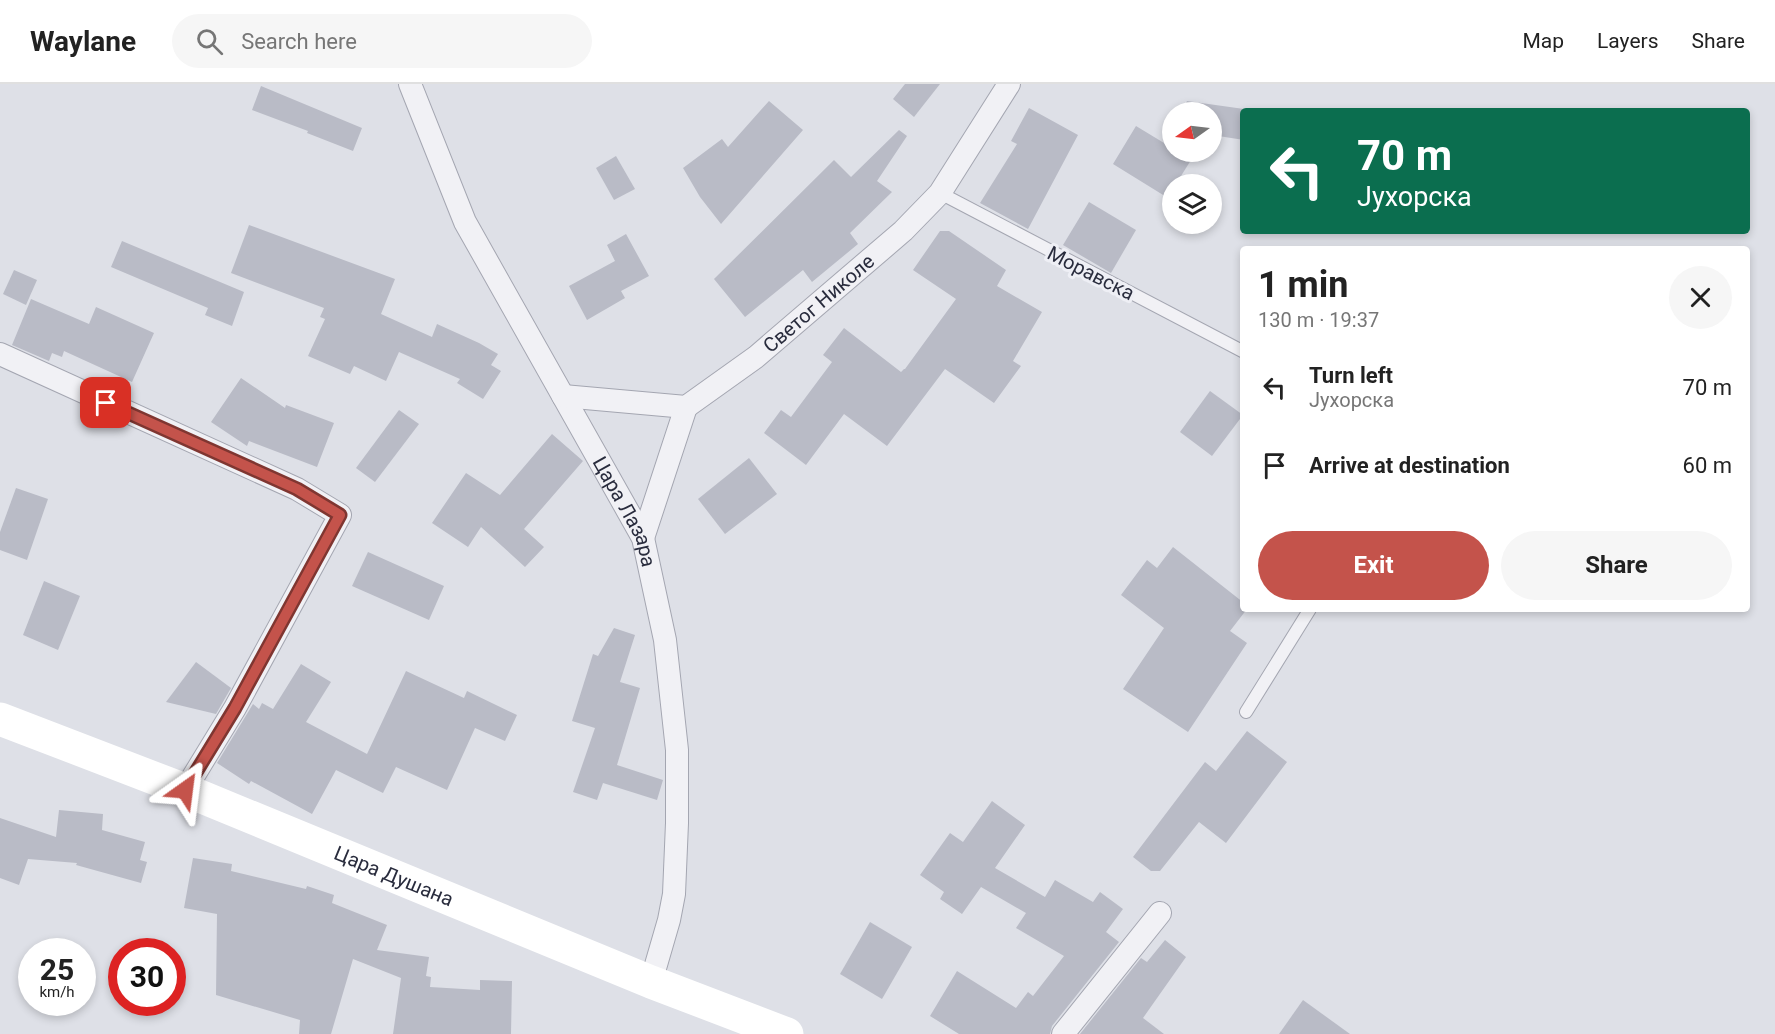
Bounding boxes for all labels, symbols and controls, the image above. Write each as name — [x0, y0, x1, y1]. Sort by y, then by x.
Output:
search box — [172, 14, 592, 68]
text: Waylane — [30, 25, 136, 58]
icon: search — [193, 25, 226, 58]
text: Search here — [241, 29, 357, 54]
text: Map — [1522, 29, 1564, 53]
text: Layers — [1597, 29, 1658, 53]
text: Share — [1691, 29, 1745, 53]
north arrow — [1162, 102, 1222, 162]
map controls — [1162, 102, 1222, 234]
text: 70 m — [1357, 131, 1452, 180]
icon: left — [1258, 132, 1336, 210]
button: layers — [1162, 174, 1222, 234]
text: Јухорска — [1357, 181, 1472, 213]
street label: Моравска — [1043, 241, 1139, 305]
street label: Светог Николе — [758, 249, 879, 358]
text: 1 min — [1258, 264, 1349, 306]
button: close — [1669, 266, 1732, 329]
text: 130 m · 19:37 — [1258, 308, 1379, 332]
text: Turn left — [1309, 363, 1393, 388]
icon: left — [1258, 371, 1291, 404]
text: 70 m — [1683, 375, 1732, 400]
pin — [80, 377, 131, 428]
icon: arrive — [89, 386, 122, 419]
text: Јухорска — [1309, 388, 1394, 412]
icon: arrive — [1258, 449, 1291, 482]
street label: Цара Лазара — [588, 452, 661, 569]
text: Arrive at destination — [1309, 453, 1510, 478]
text: 60 m — [1683, 453, 1732, 478]
button: Exit — [1258, 531, 1489, 600]
button: Share — [1501, 531, 1732, 600]
position arrow — [153, 758, 217, 822]
street label: Цара Душана — [331, 841, 457, 911]
speed limit sign: 30 — [108, 938, 186, 1016]
text: 25 — [40, 952, 74, 987]
text: km/h — [39, 983, 75, 1001]

